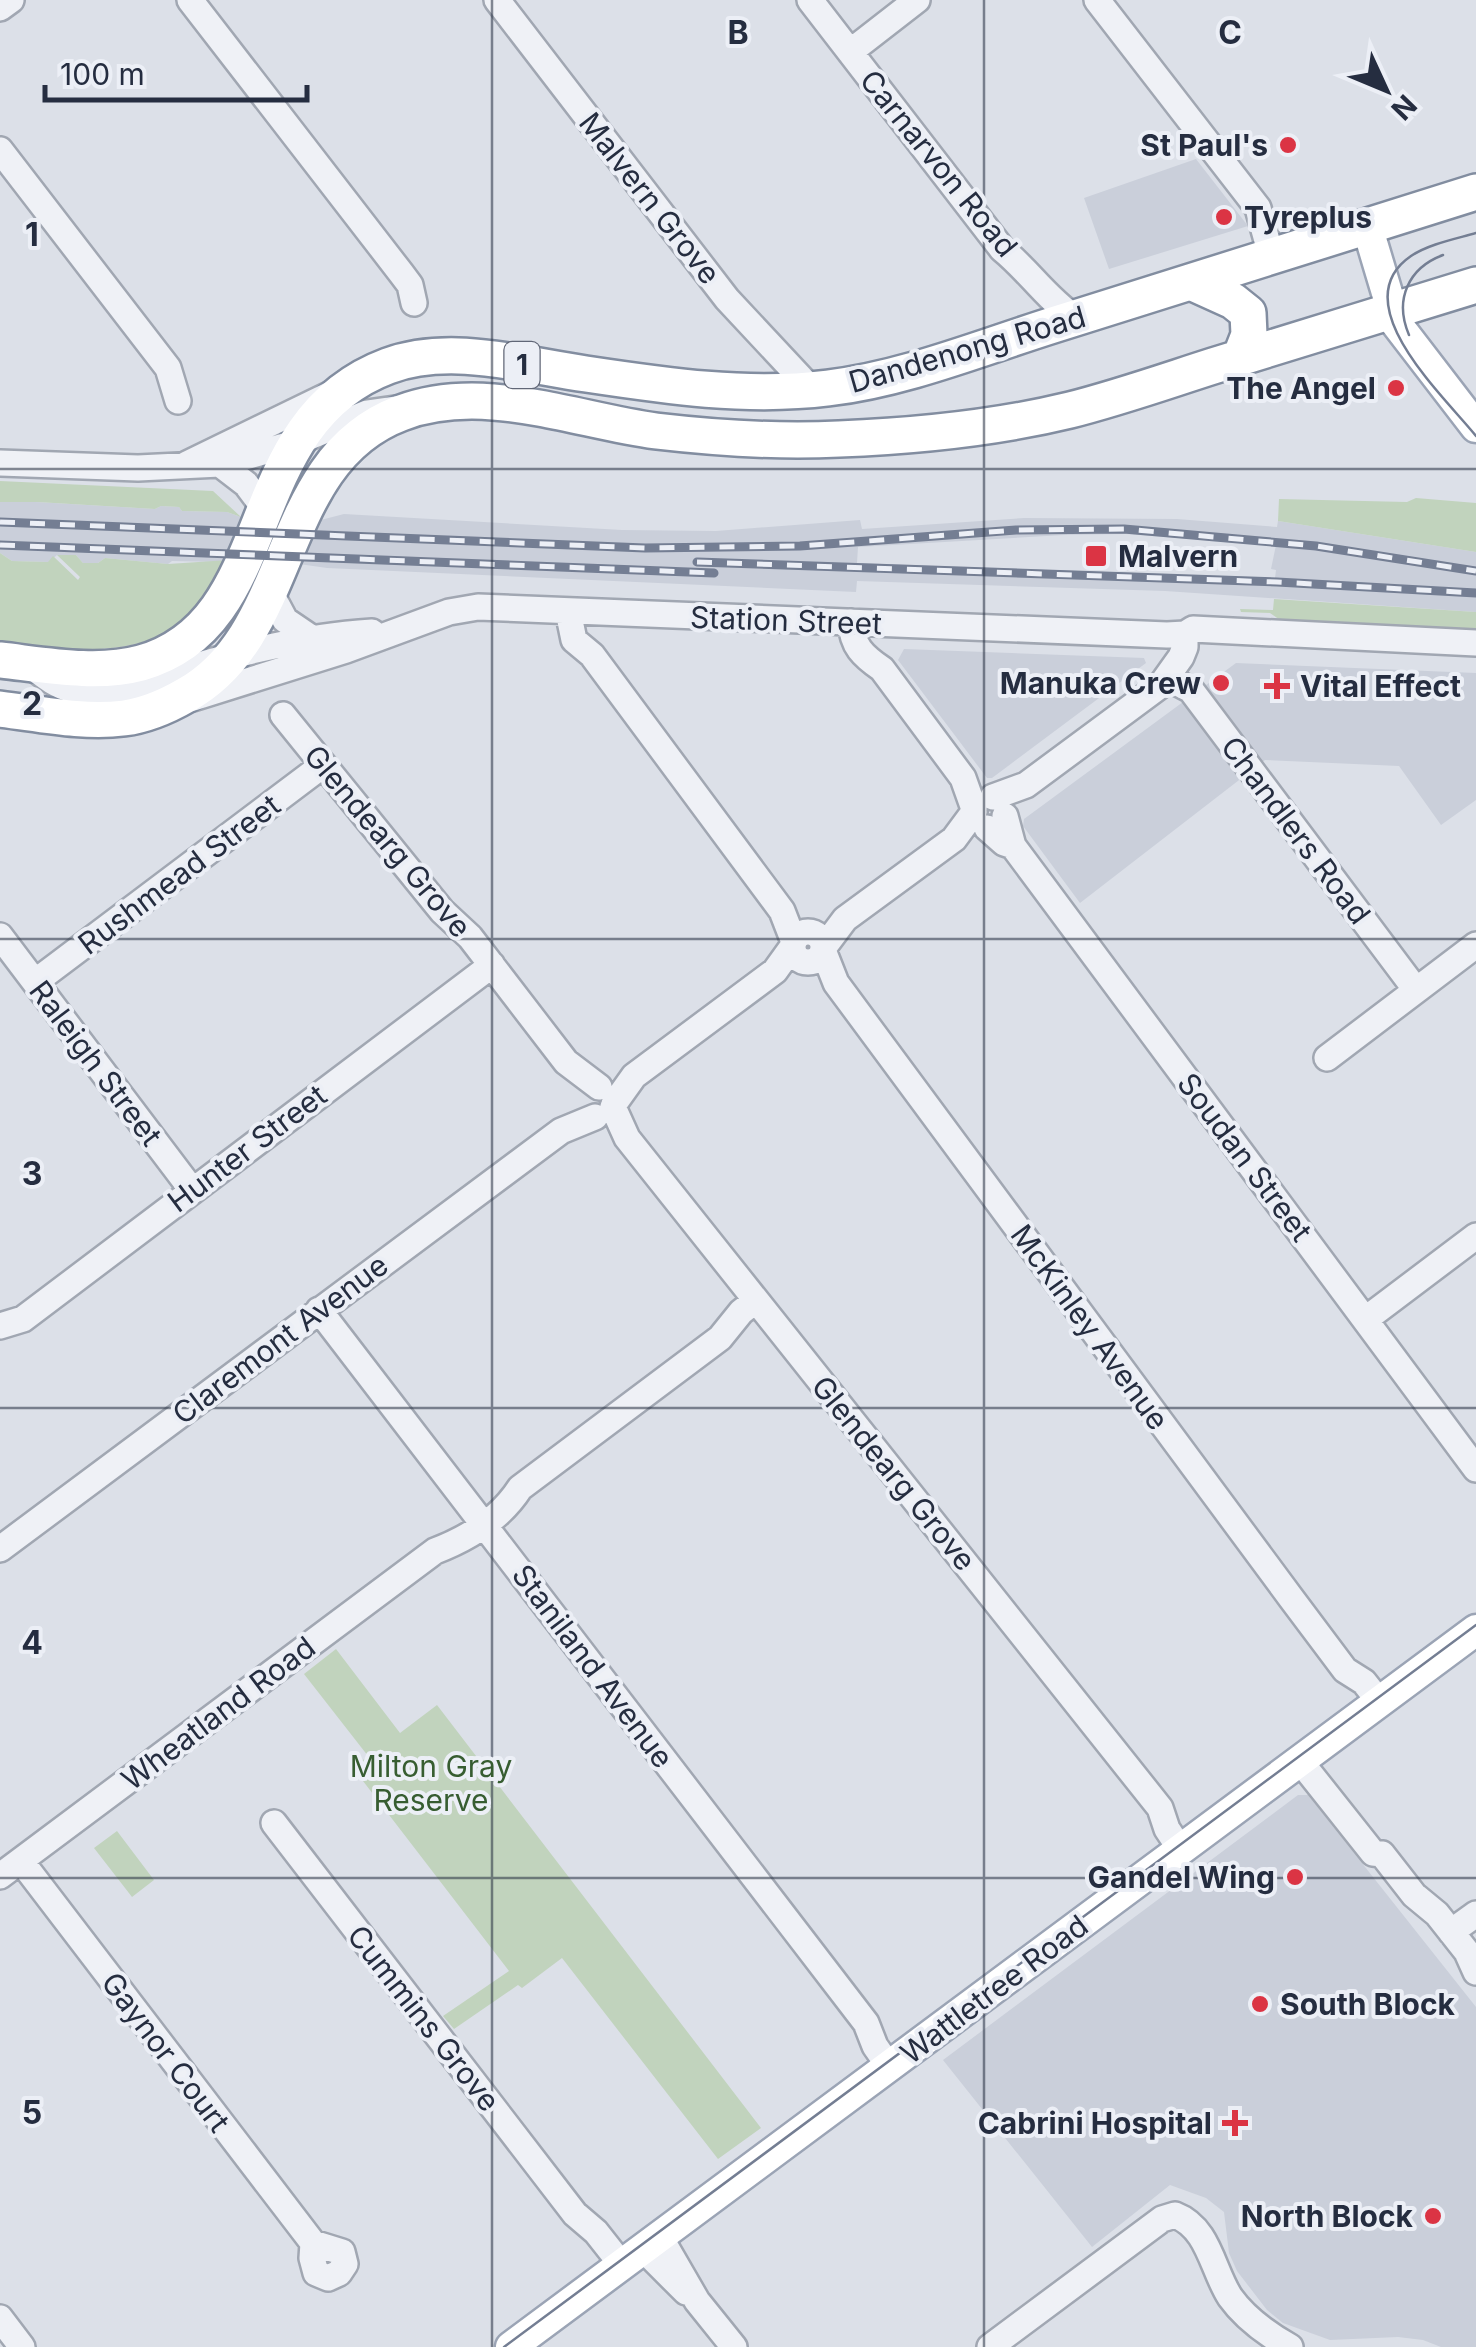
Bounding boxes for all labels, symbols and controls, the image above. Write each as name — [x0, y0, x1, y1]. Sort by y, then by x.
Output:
text: B — [727, 13, 749, 52]
text: C — [1218, 13, 1242, 52]
scale bar — [45, 40, 308, 102]
north arrow — [1336, 40, 1436, 140]
text: 100 m — [60, 56, 145, 92]
street label: Carnarvon Road — [853, 62, 1025, 264]
text: N — [1384, 88, 1424, 127]
street label: Malvern Grove — [572, 105, 728, 291]
place label: St Paul's — [1140, 127, 1268, 163]
marker: St Paul's — [1277, 134, 1299, 156]
place label: Tyreplus — [1244, 199, 1372, 235]
marker: Tyreplus — [1213, 206, 1235, 228]
text: 1 — [25, 215, 39, 254]
street label: Dandenong Road — [844, 298, 1090, 400]
road number: 1 — [504, 342, 540, 388]
place label: The Angel — [1226, 370, 1376, 406]
marker: The Angel — [1385, 377, 1407, 399]
place label: Malvern — [1118, 538, 1238, 574]
marker: Malvern — [1083, 543, 1109, 569]
street label: Station Street — [689, 599, 883, 641]
place label: Manuka Crew — [1000, 665, 1201, 701]
place label: Vital Effect — [1300, 668, 1461, 704]
marker: Manuka Crew — [1210, 672, 1232, 694]
marker: Vital Effect — [1264, 673, 1290, 699]
text: 2 — [22, 684, 42, 723]
street label: Chandlers Road — [1214, 729, 1378, 931]
street label: Glendearg Grove — [297, 738, 479, 944]
street label: Rushmead Street — [71, 786, 287, 961]
street label: Raleigh Street — [22, 973, 170, 1153]
street label: Soudan Street — [1170, 1066, 1320, 1248]
street label: Hunter Street — [161, 1077, 334, 1219]
text: 3 — [22, 1154, 42, 1193]
street label: McKinley Avenue — [1004, 1217, 1176, 1437]
street label: Claremont Avenue — [165, 1246, 395, 1432]
street label: Glendearg Grove — [805, 1368, 983, 1578]
street label: Staniland Avenue — [505, 1557, 681, 1775]
text: 4 — [21, 1623, 43, 1662]
street label: Wheatland Road — [114, 1629, 322, 1797]
park label: Milton Gray Reserve — [350, 1748, 512, 1818]
place label: Gandel Wing — [1087, 1859, 1275, 1895]
marker: Gandel Wing — [1284, 1866, 1306, 1888]
street label: Wattletree Road — [893, 1907, 1095, 2071]
street label: Cummins Grove — [340, 1918, 508, 2118]
street label: Gaynor Court — [94, 1965, 238, 2139]
place label: South Block — [1280, 1986, 1456, 2022]
marker: South Block — [1249, 1993, 1271, 2015]
text: 5 — [22, 2093, 42, 2132]
place label: Cabrini Hospital — [978, 2105, 1212, 2141]
marker: Cabrini Hospital — [1222, 2110, 1248, 2136]
place label: North Block — [1241, 2198, 1414, 2234]
marker: North Block — [1422, 2205, 1444, 2227]

